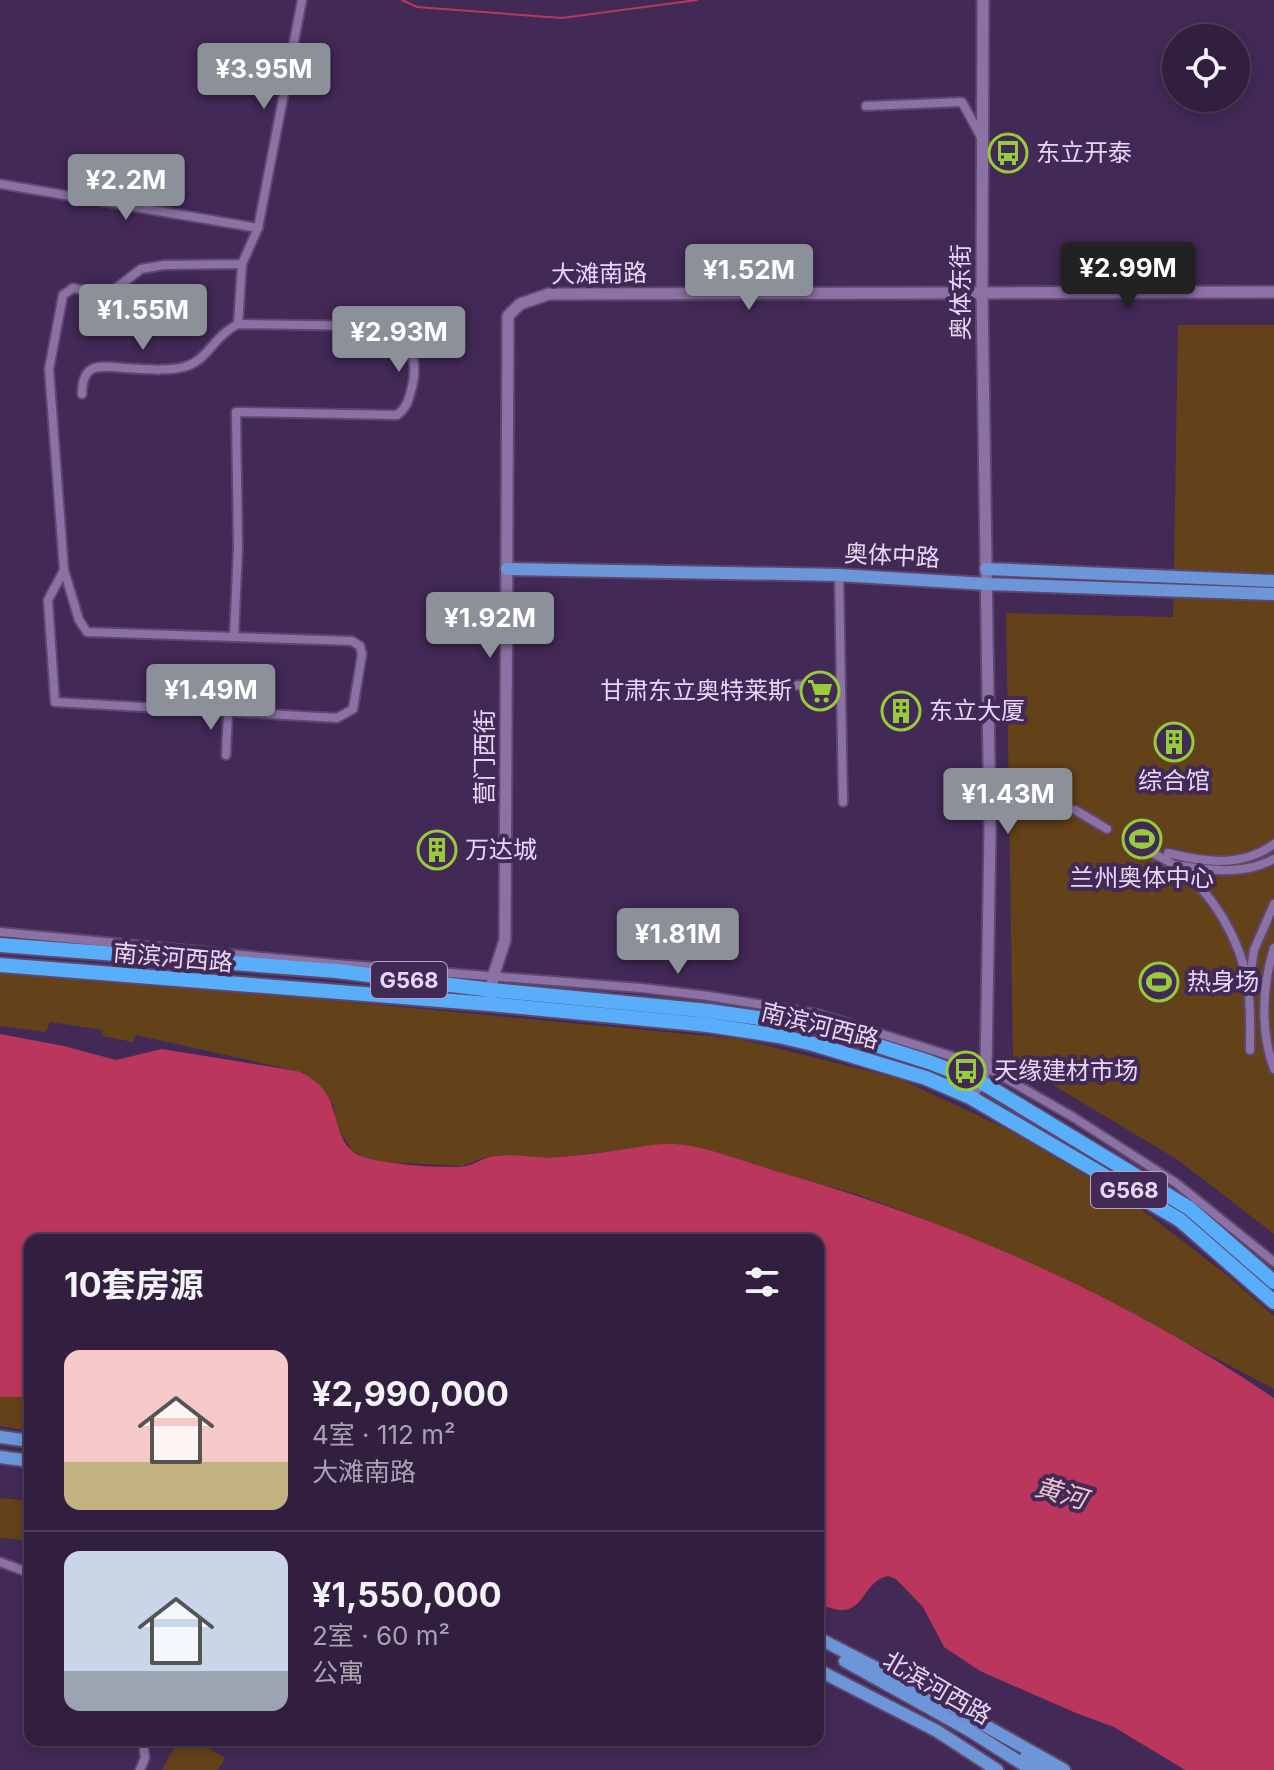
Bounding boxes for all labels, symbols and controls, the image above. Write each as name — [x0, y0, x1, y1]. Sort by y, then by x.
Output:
map controls — [1162, 24, 1250, 112]
button: locate — [1162, 24, 1250, 112]
pin: ¥3.95M — [199, 43, 329, 111]
text: ¥3.95M — [215, 53, 313, 84]
bus stop icon: 东立开泰 — [987, 132, 1029, 174]
place label: 东立开泰 — [1036, 138, 1132, 167]
pin: ¥2.2M — [70, 154, 182, 222]
text: ¥2.2M — [86, 164, 166, 195]
pin: ¥2.99M — [1063, 242, 1193, 310]
pin: ¥1.52M — [684, 244, 814, 312]
street label: 奥体东街 — [946, 244, 975, 340]
text: ¥2.99M — [1079, 252, 1177, 283]
text: ¥1.52M — [703, 254, 795, 285]
street label: 大滩南路 — [551, 258, 647, 289]
pin: ¥1.55M — [78, 284, 208, 352]
text: ¥1.55M — [97, 294, 189, 325]
pin: ¥2.93M — [334, 306, 464, 374]
text: ¥2.93M — [350, 316, 448, 347]
street label: 奥体中路 — [843, 539, 941, 572]
pin: ¥1.92M — [425, 592, 555, 660]
text: ¥1.92M — [444, 602, 536, 633]
pin: ¥1.49M — [146, 664, 276, 732]
supermarket icon: 甘肃东立奥特莱斯 — [799, 670, 841, 712]
text: ¥1.49M — [164, 674, 258, 705]
place label: 甘肃东立奥特莱斯 — [600, 676, 792, 705]
building icon: 东立大厦 — [880, 690, 922, 732]
place label: 东立大厦 — [929, 696, 1025, 725]
street label: 营门西街 — [470, 709, 499, 805]
building icon: 综合馆 — [1153, 721, 1195, 763]
place label: 综合馆 — [1138, 766, 1210, 795]
pin: ¥1.43M — [943, 768, 1073, 836]
text: ¥1.43M — [961, 778, 1055, 809]
sports icon: 兰州奥体中心 — [1121, 818, 1163, 860]
building icon: 万达城 — [416, 829, 458, 871]
place label: 万达城 — [465, 835, 537, 864]
place label: 兰州奥体中心 — [1070, 863, 1214, 892]
pin: ¥1.81M — [613, 908, 743, 976]
text: ¥1.81M — [635, 918, 721, 949]
street label: 南滨河西路 — [112, 938, 234, 977]
sports icon: 热身场 — [1138, 961, 1180, 1003]
road number: G568 — [371, 962, 447, 998]
place label: 热身场 — [1187, 967, 1259, 996]
street label: 南滨河西路 — [758, 997, 882, 1054]
bus stop icon: 天缘建材市场 — [945, 1050, 987, 1092]
place label: 天缘建材市场 — [994, 1056, 1138, 1085]
road number: G568 — [1091, 1172, 1167, 1208]
icon: filters — [740, 1260, 784, 1304]
text: 10套房源 — [64, 1264, 204, 1305]
text: ¥2,990,000 — [312, 1373, 509, 1414]
icon: home — [128, 1382, 224, 1478]
text: 4室 · 112 m² — [312, 1419, 456, 1450]
text: 大滩南路 — [312, 1456, 416, 1487]
water label: 黄河 — [1032, 1470, 1095, 1516]
text: ¥1,550,000 — [312, 1574, 502, 1615]
icon: home — [128, 1583, 224, 1679]
text: 2室 · 60 m² — [312, 1620, 450, 1651]
street label: 北滨河西路 — [878, 1645, 996, 1730]
text: 公寓 — [312, 1657, 364, 1688]

